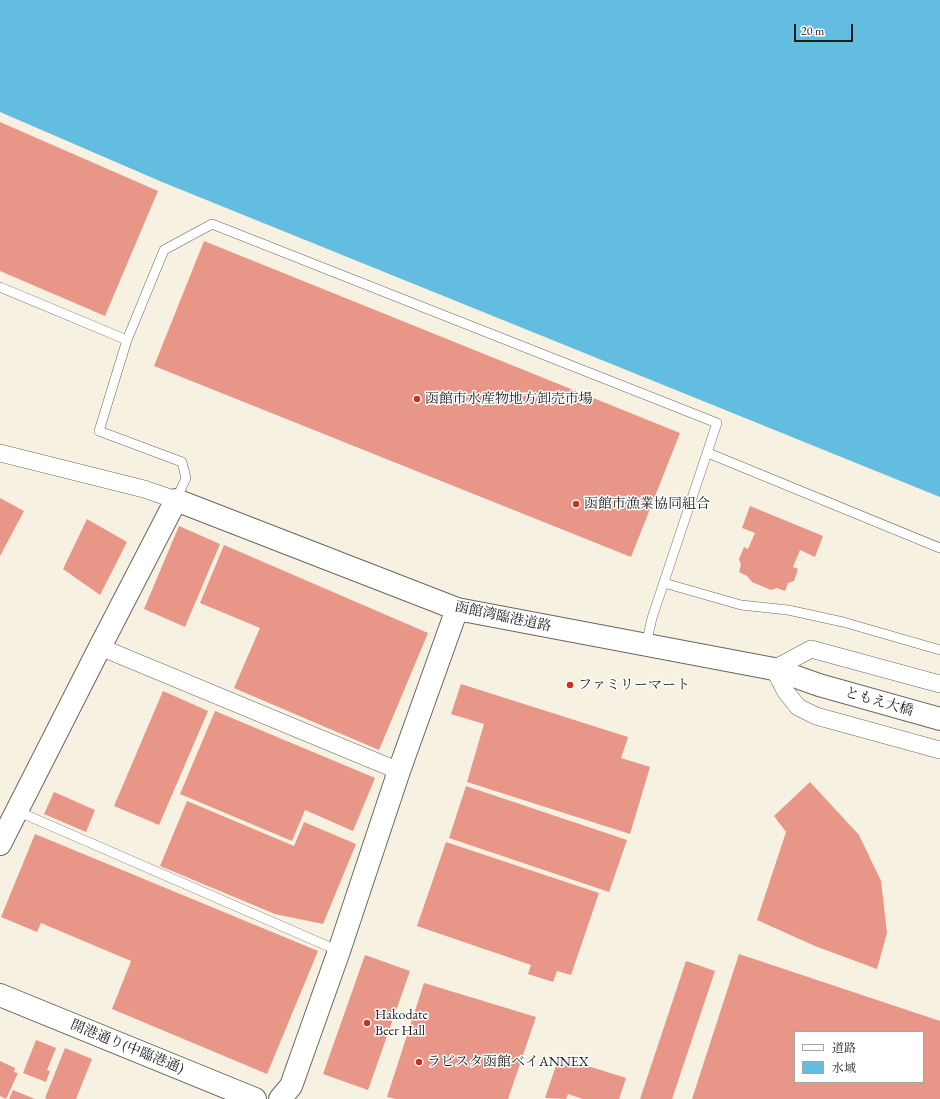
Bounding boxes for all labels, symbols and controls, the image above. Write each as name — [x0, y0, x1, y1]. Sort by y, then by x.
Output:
scale bar — [796, 16, 855, 42]
text: 20 m — [801, 23, 824, 39]
place label: 函館市水産物地方卸売市場 — [425, 391, 593, 407]
marker: 函館市水産物地方卸売市場 — [412, 394, 422, 404]
place label: 函館市漁業協同組合 — [584, 496, 710, 512]
marker: 函館市漁業協同組合 — [571, 499, 581, 509]
street label: 函館湾臨港道路 — [453, 599, 553, 635]
place label: ファミリーマート — [578, 677, 690, 693]
marker: ファミリーマート — [565, 680, 575, 690]
street label: ともえ大橋 — [843, 684, 915, 720]
place label: Hakodate Beer Hall — [375, 1007, 428, 1040]
street label: 開港通り(中臨港通) — [68, 1017, 186, 1077]
marker: Hakodate Beer Hall — [362, 1018, 372, 1028]
legend — [794, 1031, 924, 1083]
text: 道路 — [832, 1040, 856, 1056]
place label: ラビスタ函館ベイANNEX — [427, 1054, 589, 1070]
marker: ラビスタ函館ベイANNEX — [414, 1057, 424, 1067]
text: 水域 — [832, 1060, 856, 1076]

